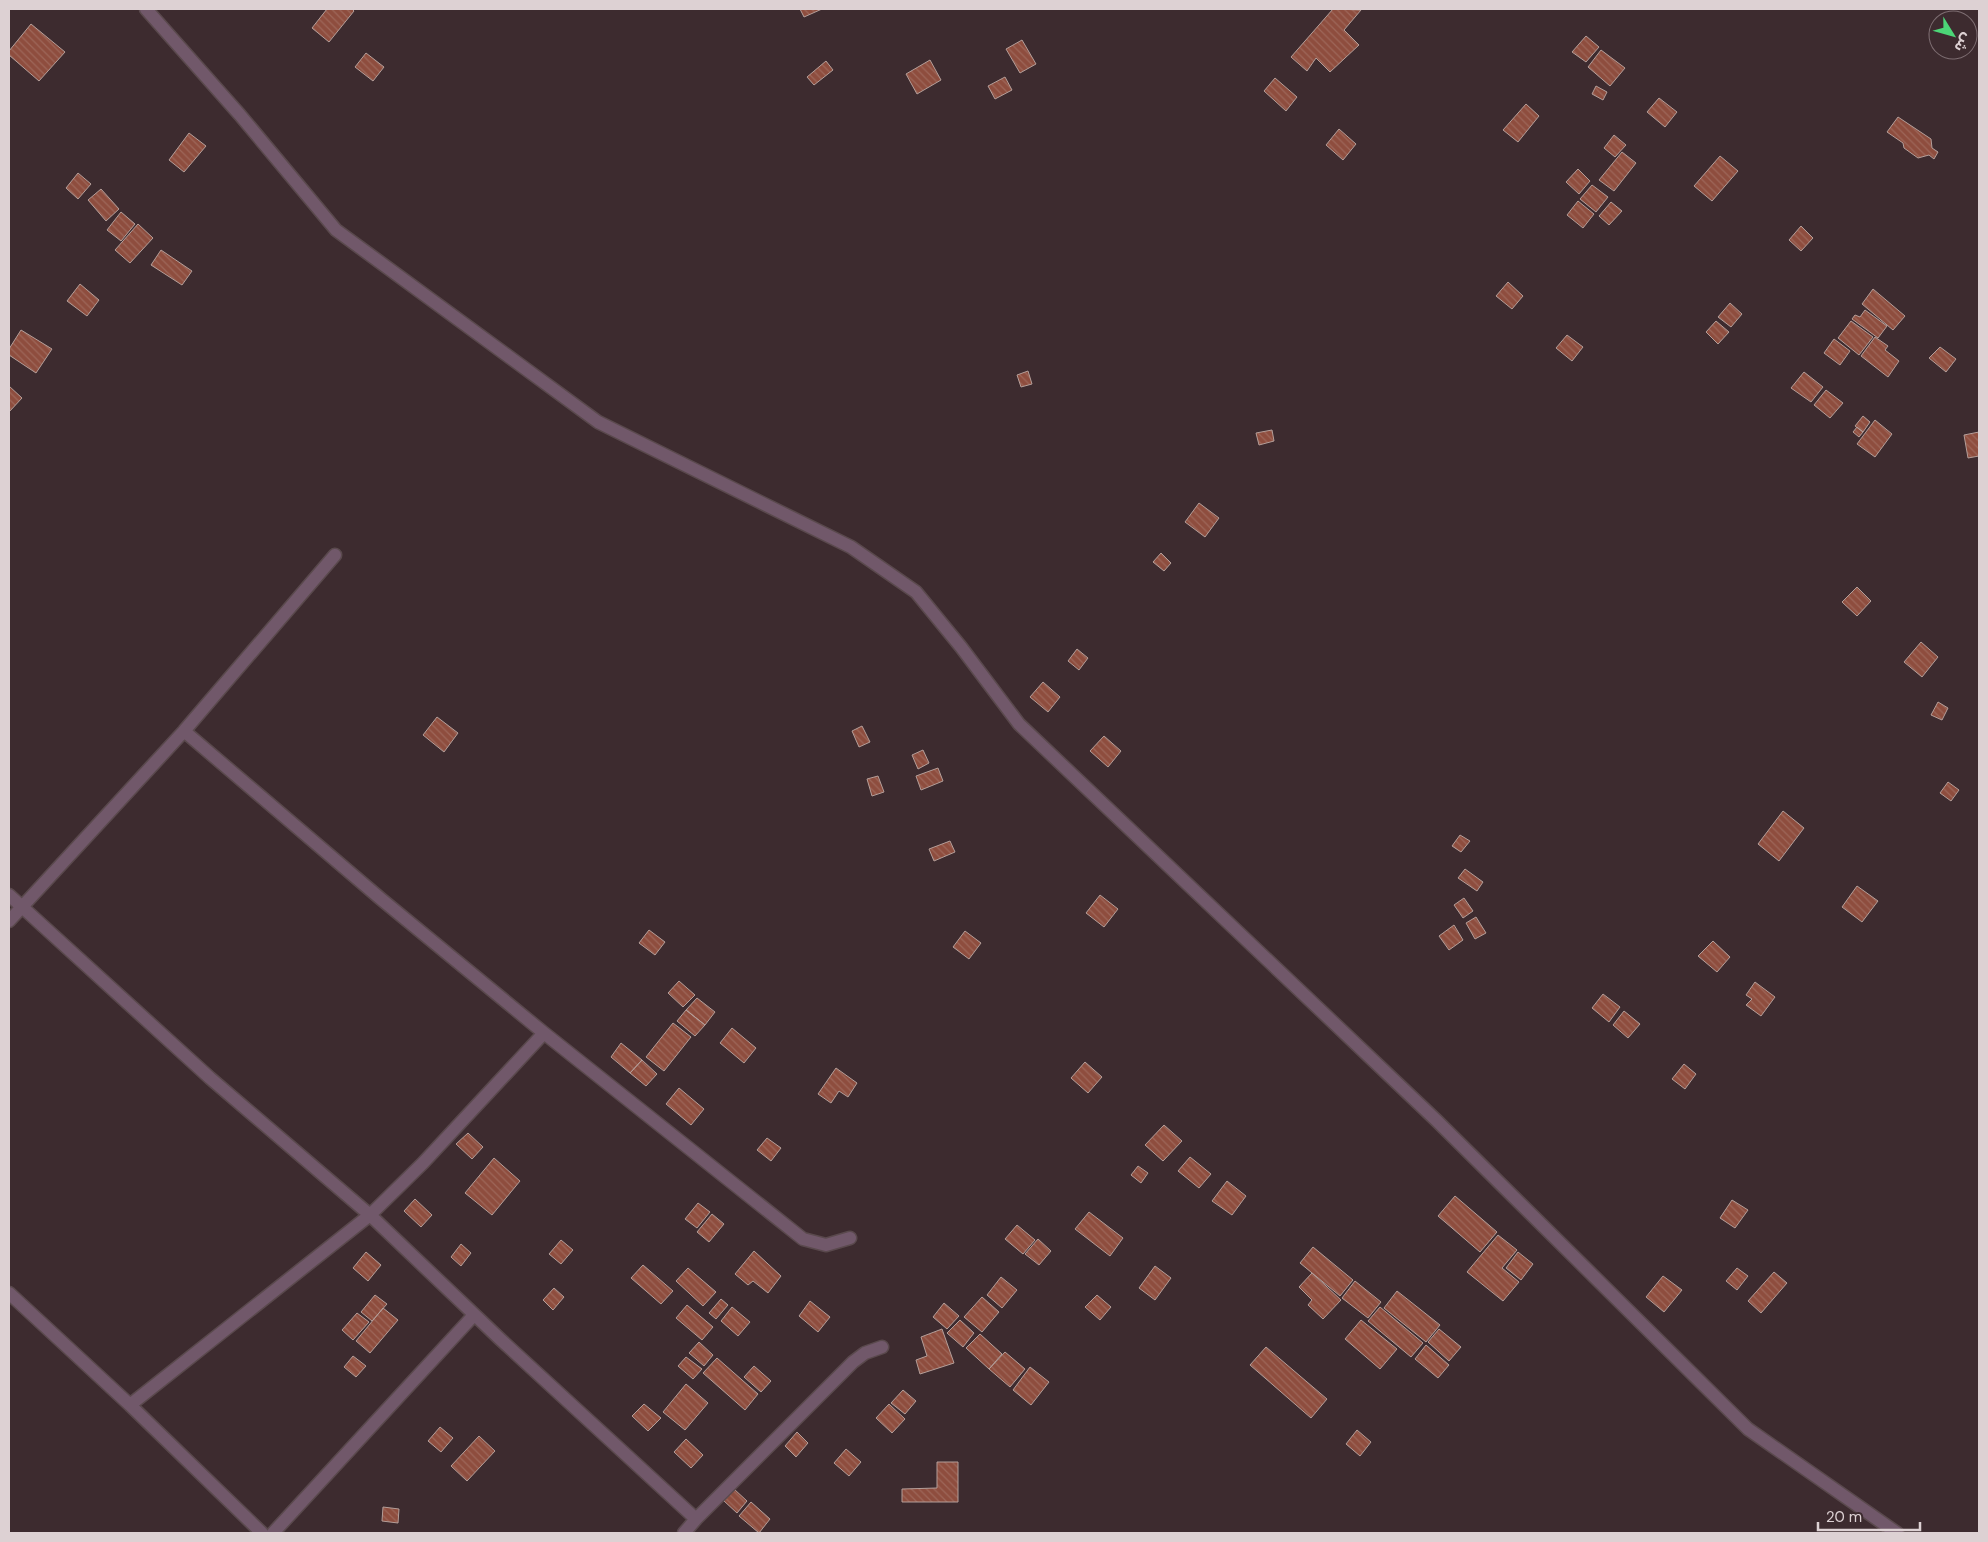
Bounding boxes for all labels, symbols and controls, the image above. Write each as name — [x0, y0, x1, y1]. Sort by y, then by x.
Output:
north arrow — [1928, 10, 1978, 60]
text: ش — [1950, 30, 1976, 56]
scale bar — [1818, 1500, 1920, 1532]
text: 20 m — [1826, 1507, 1862, 1527]

